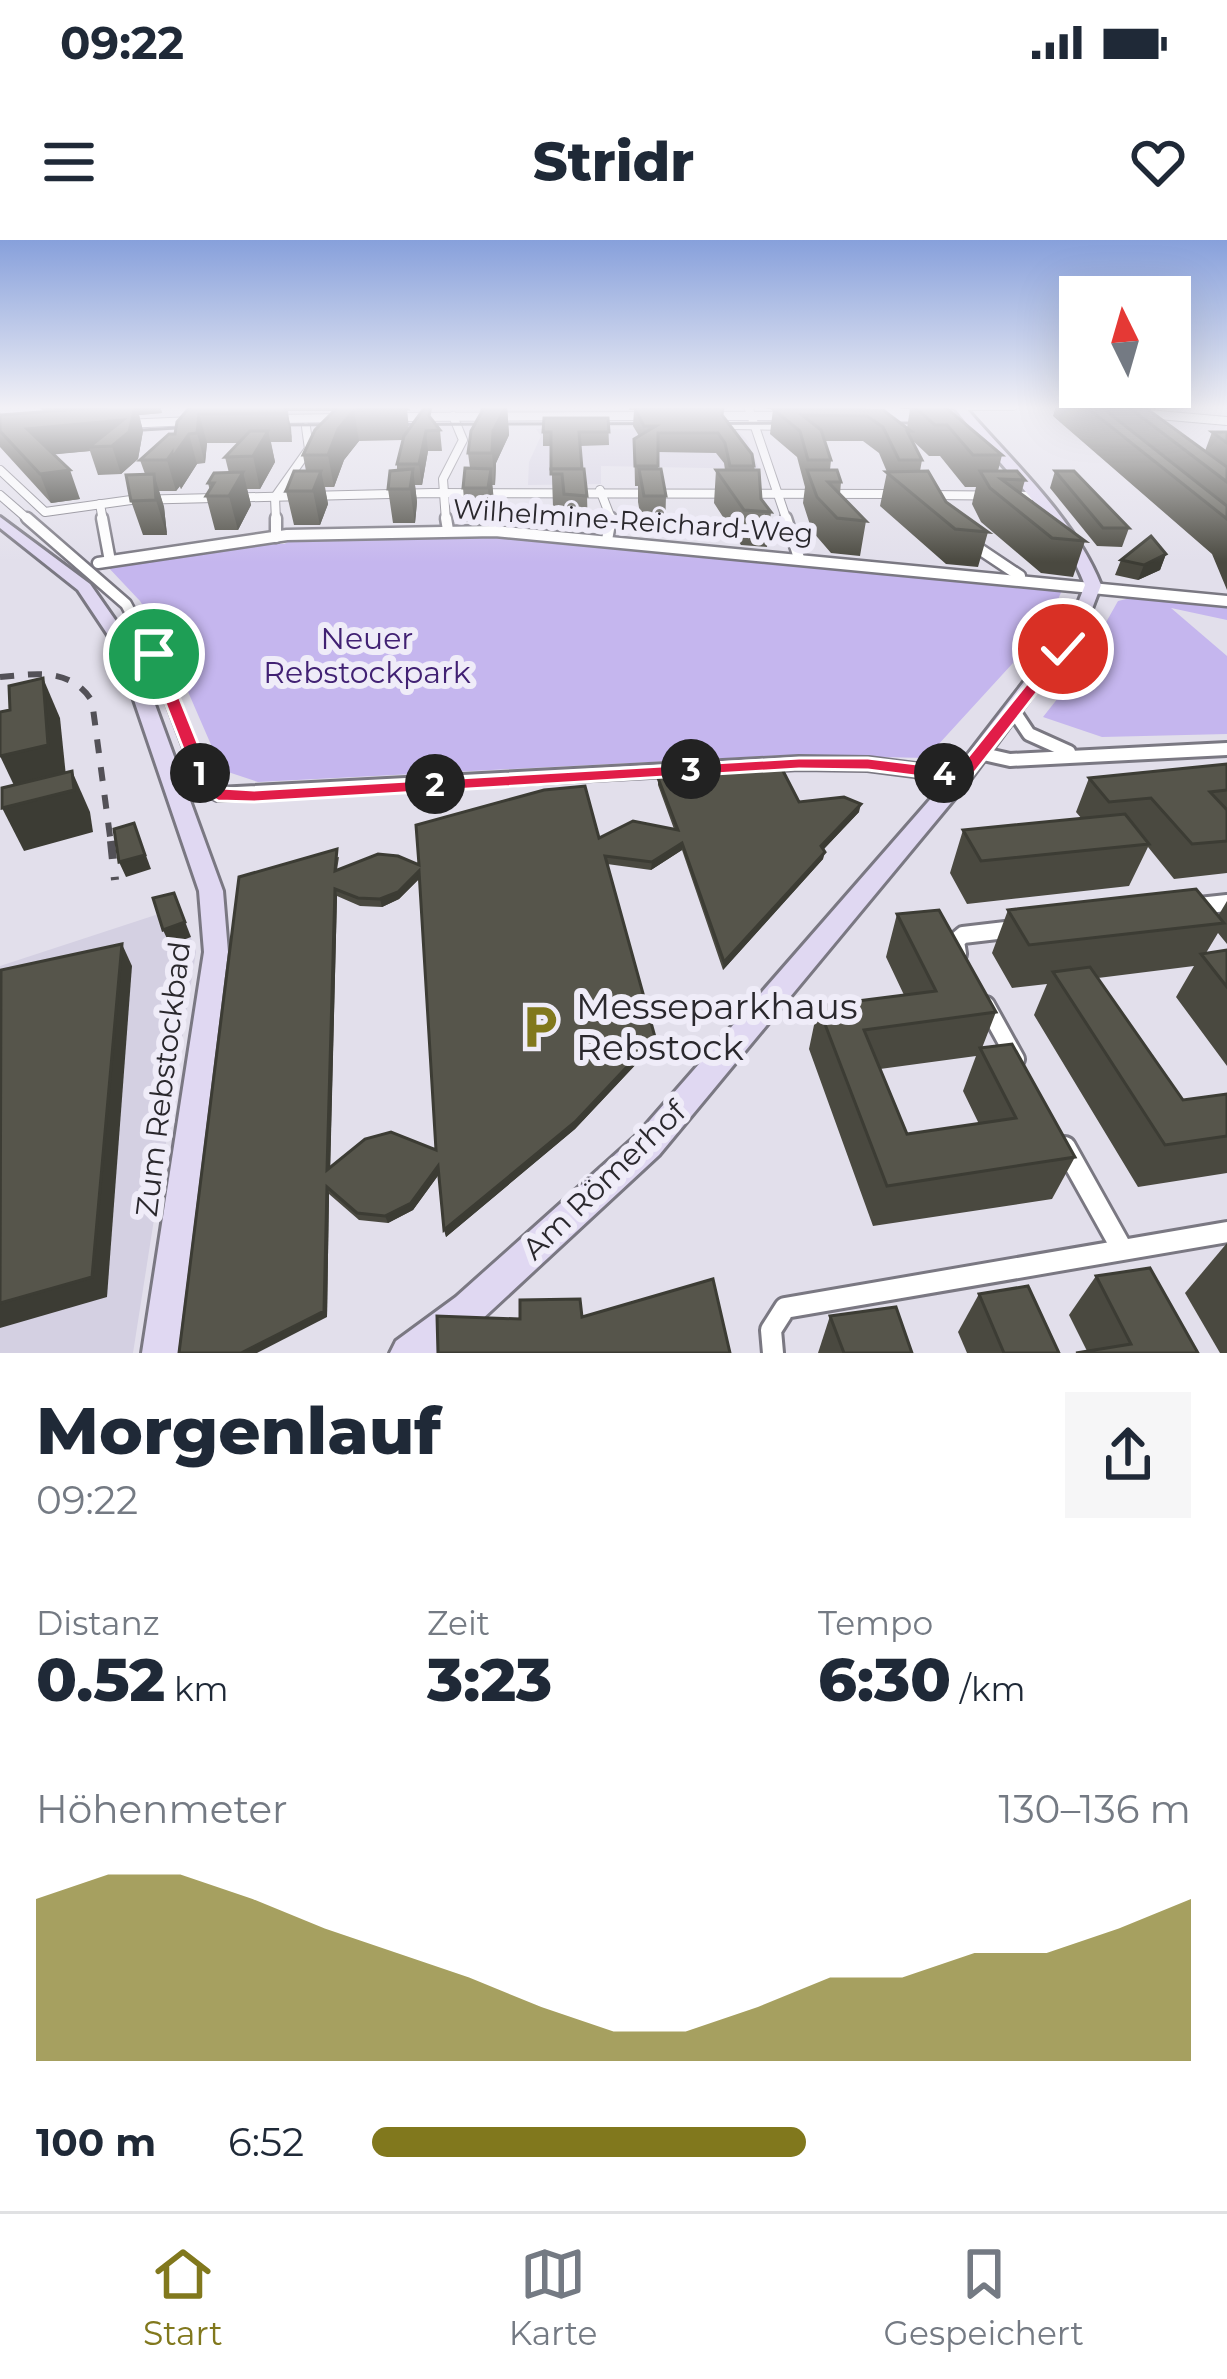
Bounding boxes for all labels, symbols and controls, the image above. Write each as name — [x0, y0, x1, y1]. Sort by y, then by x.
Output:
text: 09:22 — [60, 15, 184, 70]
icon: menu — [36, 129, 102, 195]
text: Stridr — [533, 129, 694, 195]
icon: heart — [1125, 129, 1191, 195]
north arrow — [1059, 276, 1191, 408]
map controls — [1059, 276, 1191, 408]
street label: Wilhelmine-Reichard-Weg — [452, 492, 814, 550]
pin — [1012, 598, 1114, 700]
pin — [103, 603, 205, 705]
icon: check — [1030, 616, 1096, 682]
park label: Neuer Rebstockpark — [263, 620, 471, 691]
icon: arrive — [121, 621, 187, 687]
pin: 3 — [661, 739, 721, 799]
pin: 1 — [170, 743, 230, 803]
pin: 4 — [914, 743, 974, 803]
text: 3 — [681, 749, 701, 789]
text: 1 — [194, 753, 206, 793]
text: 4 — [933, 753, 955, 793]
pin: 2 — [405, 754, 465, 814]
text: 2 — [425, 764, 445, 804]
street label: Zum Rebstockbad — [128, 939, 198, 1219]
place label: Messeparkhaus Rebstock — [576, 984, 858, 1069]
parking icon: Messeparkhaus Rebstock — [515, 1002, 565, 1052]
street label: Am Römerhof — [515, 1092, 695, 1267]
text: Morgenlauf — [36, 1390, 441, 1471]
button: share — [1065, 1392, 1191, 1518]
text: 09:22 — [36, 1476, 138, 1524]
text: Distanz — [36, 1603, 160, 1643]
text: Zeit — [427, 1603, 490, 1643]
text: Tempo — [818, 1603, 933, 1643]
text: 0.52 — [36, 1643, 165, 1716]
text: 3:23 — [427, 1643, 552, 1716]
text: 6:30 — [818, 1643, 951, 1716]
text: km — [165, 1669, 228, 1709]
text: /km — [951, 1669, 1026, 1709]
text: Höhenmeter — [36, 1785, 288, 1833]
text: 130–136 m — [999, 1785, 1191, 1833]
text: 100 m — [36, 2118, 156, 2166]
text: 6:52 — [228, 2118, 304, 2166]
tab: Start — [143, 2241, 223, 2353]
tab: Karte — [509, 2241, 598, 2353]
tab: Gespeichert — [884, 2241, 1084, 2353]

